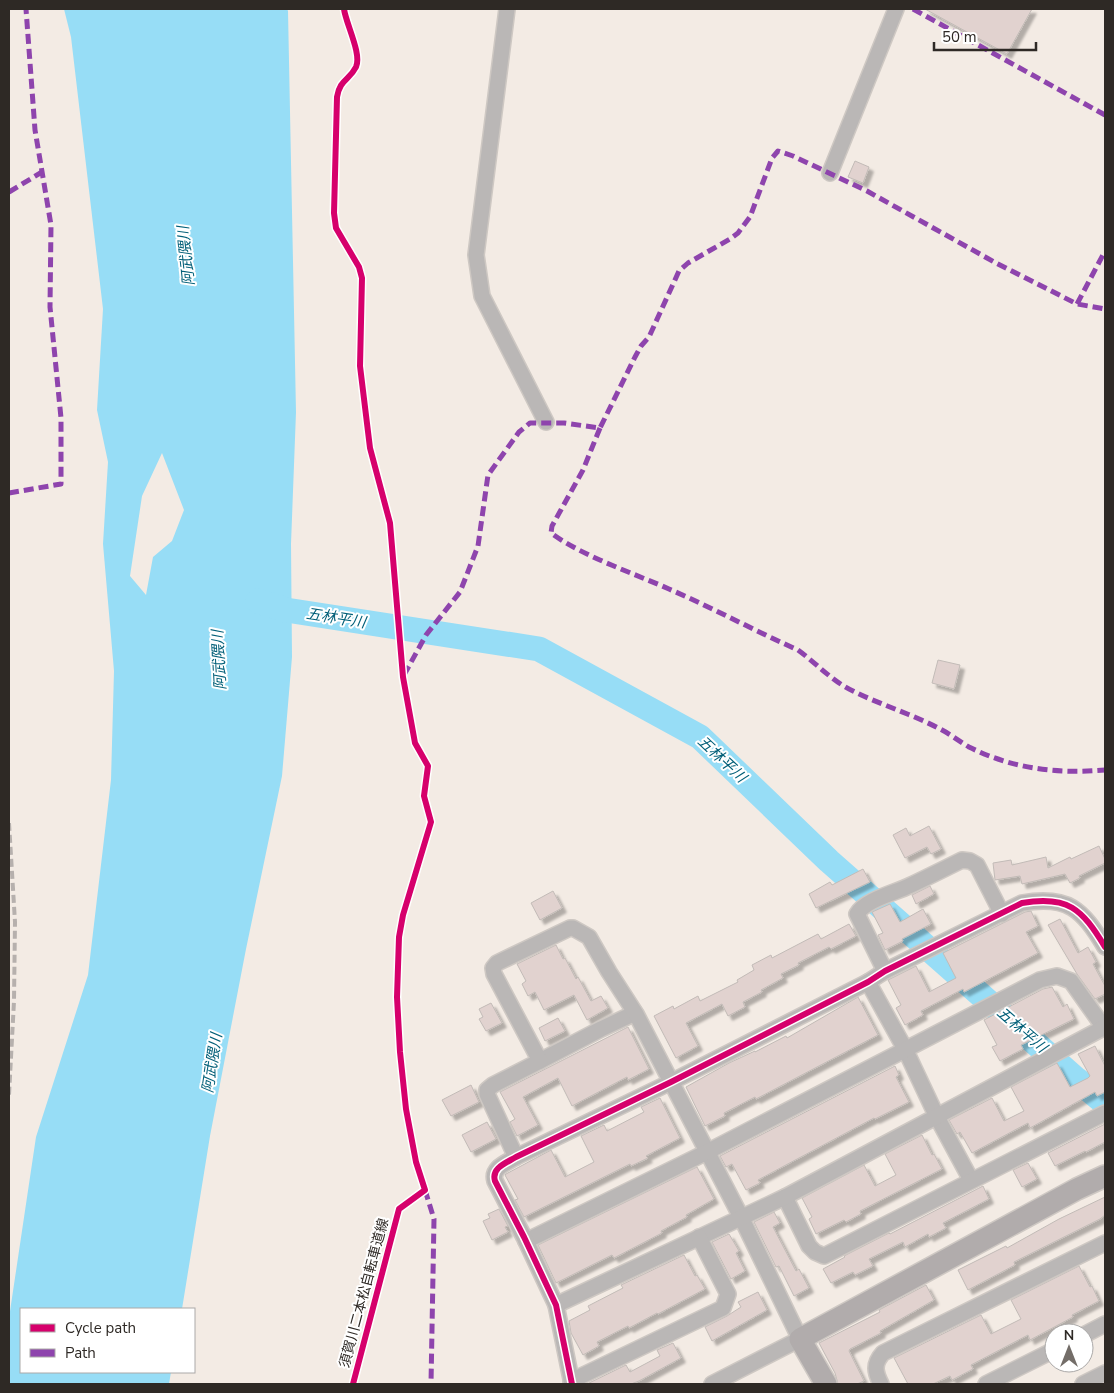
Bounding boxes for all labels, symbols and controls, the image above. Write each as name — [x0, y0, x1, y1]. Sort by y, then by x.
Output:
scale bar — [934, 20, 1036, 52]
text: 50 m — [942, 27, 977, 47]
water label: 阿武隈川 — [173, 223, 199, 287]
water label: 五林平川 — [305, 603, 369, 633]
water label: 阿武隈川 — [207, 628, 231, 690]
water label: 五林平川 — [693, 731, 752, 788]
water label: 五林平川 — [993, 1003, 1053, 1059]
water label: 阿武隈川 — [197, 1030, 227, 1094]
street label: 須賀川二本松自転車道線 — [335, 1216, 393, 1370]
legend — [20, 1308, 195, 1373]
text: Cycle path — [65, 1318, 136, 1338]
north arrow — [1044, 1323, 1094, 1373]
text: N — [1064, 1326, 1074, 1345]
text: Path — [65, 1343, 96, 1363]

